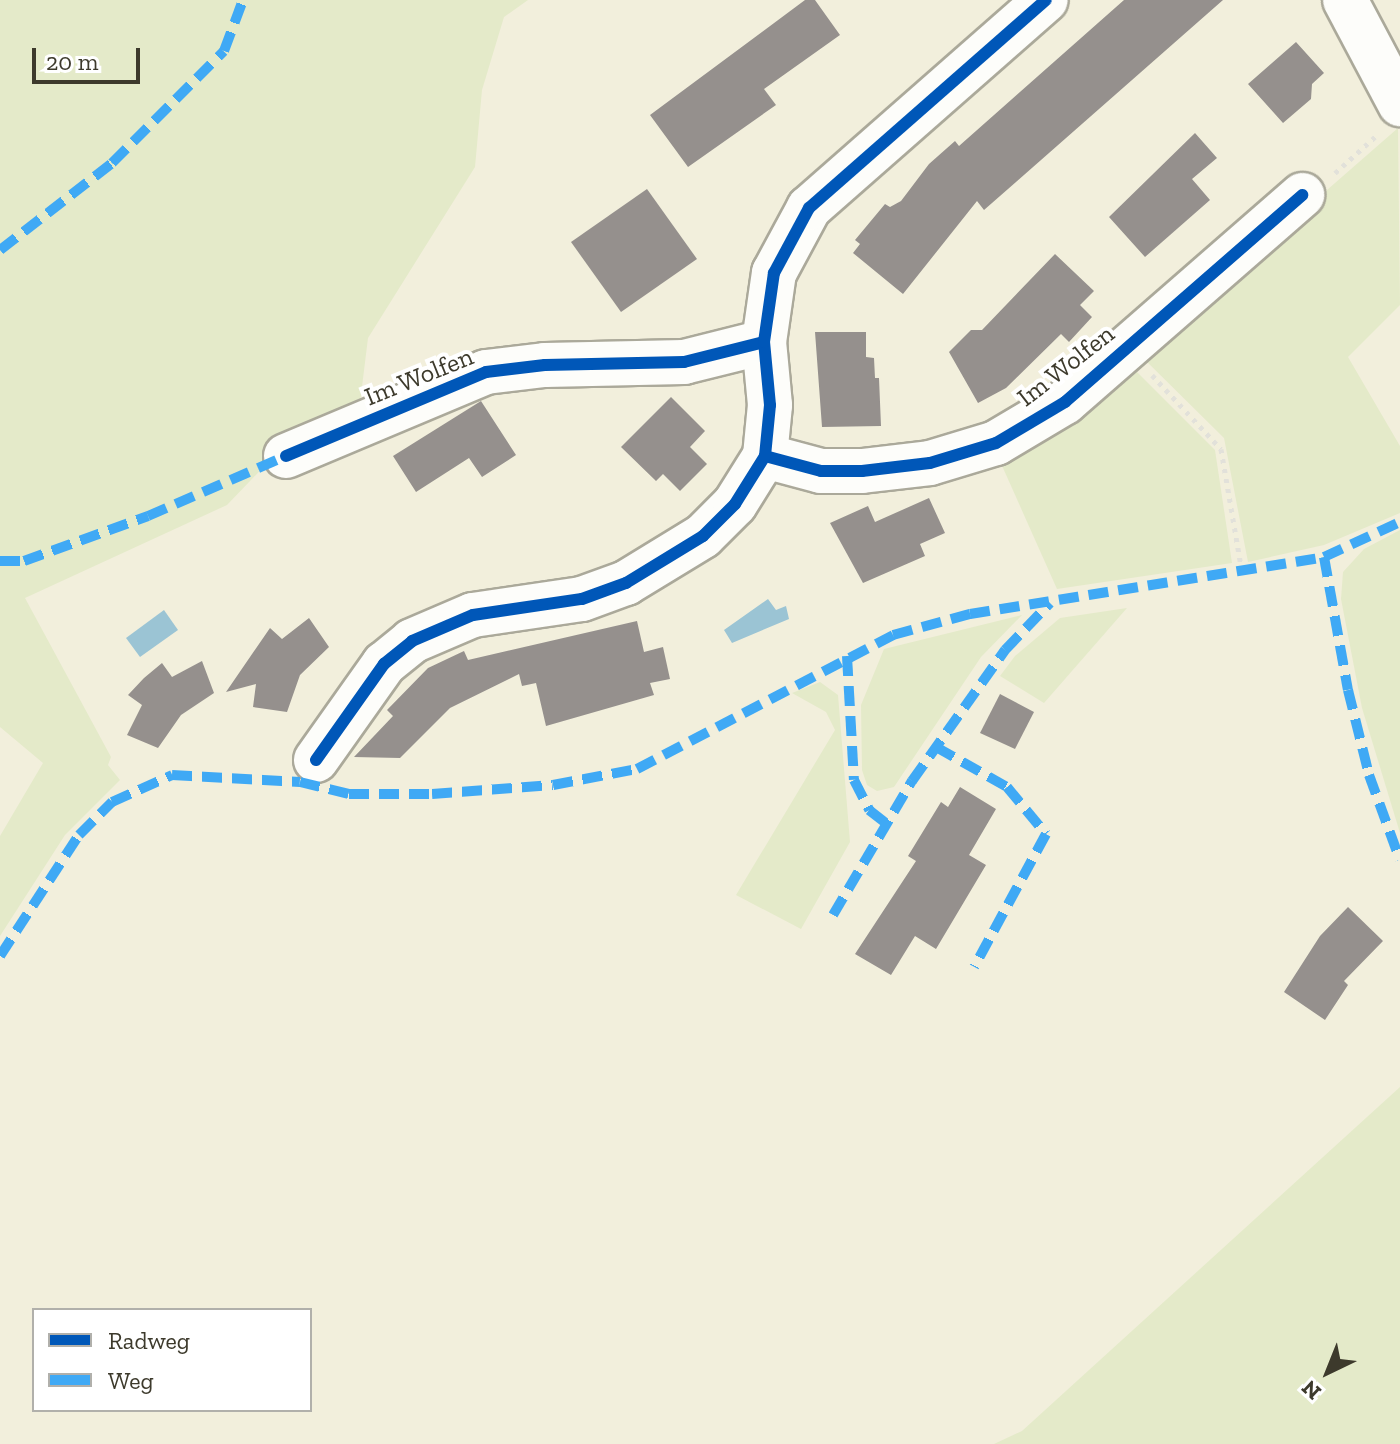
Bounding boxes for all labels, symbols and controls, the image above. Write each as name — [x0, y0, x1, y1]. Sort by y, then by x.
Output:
scale bar — [36, 32, 144, 82]
text: 20 m — [46, 47, 98, 76]
street label: Im Wolfen — [1011, 318, 1121, 414]
street label: Im Wolfen — [360, 341, 478, 413]
legend — [32, 1308, 312, 1412]
text: Radweg — [108, 1326, 190, 1355]
north arrow — [1288, 1332, 1368, 1412]
text: Weg — [108, 1366, 154, 1395]
text: N — [1296, 1374, 1327, 1406]

